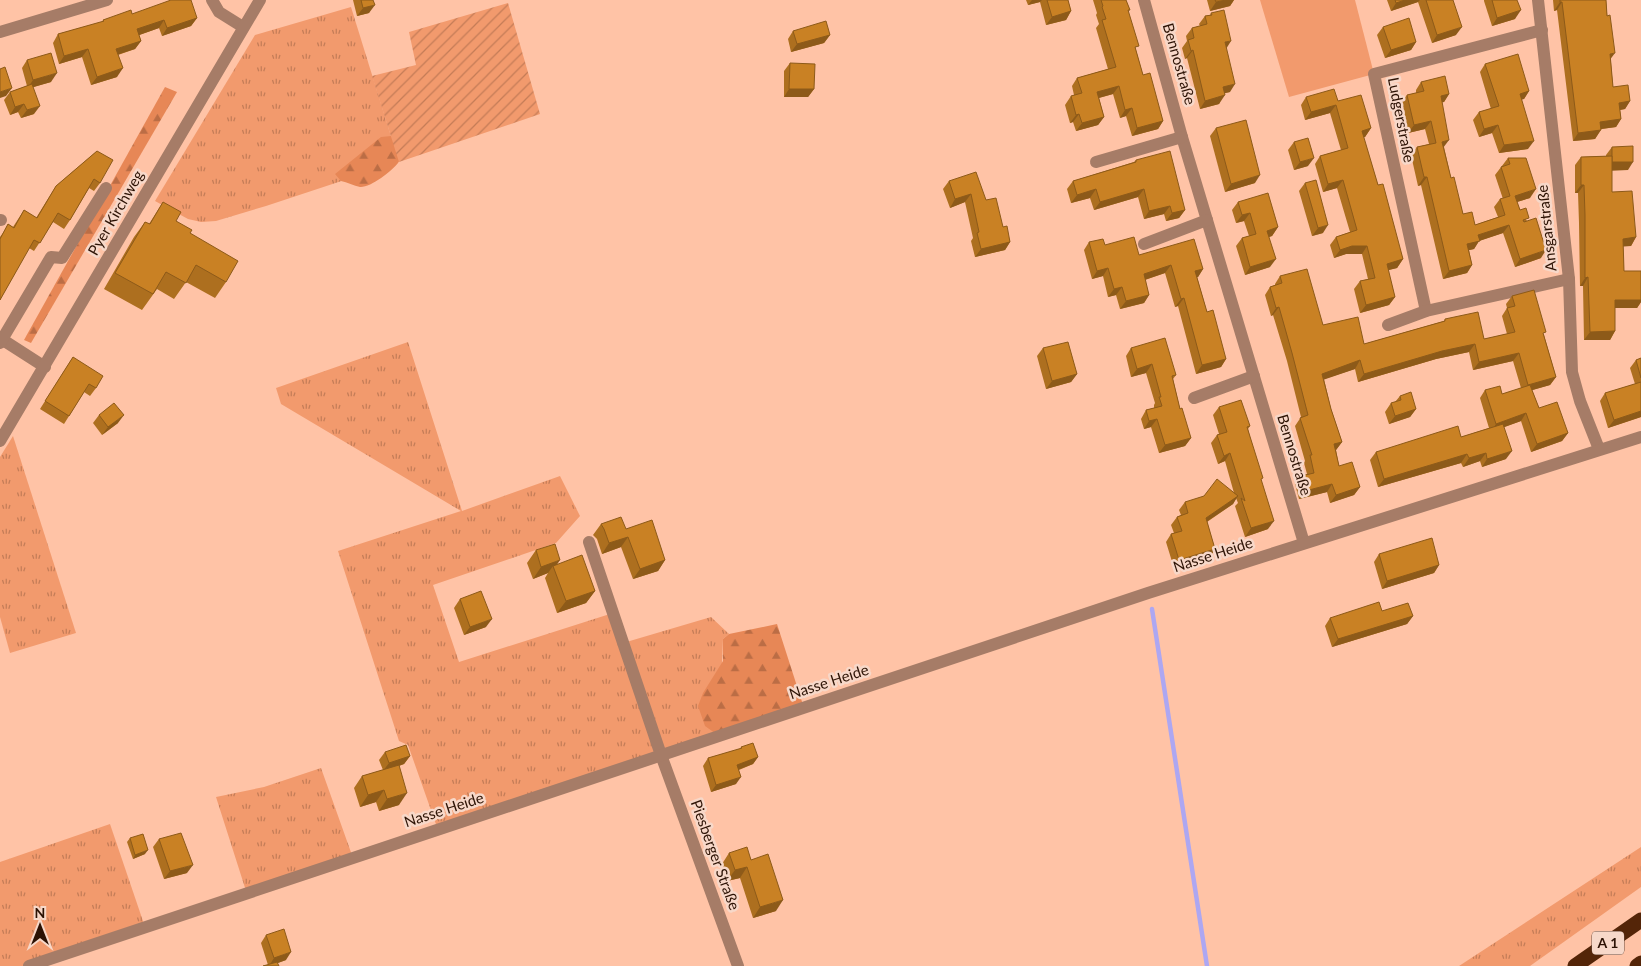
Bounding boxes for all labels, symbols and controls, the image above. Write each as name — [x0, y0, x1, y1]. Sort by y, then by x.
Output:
street label: Bennostraße — [1160, 21, 1200, 107]
street label: Ludgerstraße — [1385, 76, 1419, 164]
street label: Pyer Kirchweg — [84, 167, 147, 258]
street label: Ansgarstraße — [1533, 184, 1559, 272]
street label: Bennostraße — [1274, 412, 1316, 498]
street label: Nasse Heide — [1171, 533, 1255, 575]
street label: Nasse Heide — [787, 660, 871, 702]
street label: Nasse Heide — [402, 788, 486, 830]
street label: Piesberger Straße — [688, 797, 744, 912]
north arrow — [15, 901, 65, 951]
text: N — [35, 904, 45, 921]
road number: A 1 — [1592, 931, 1624, 954]

